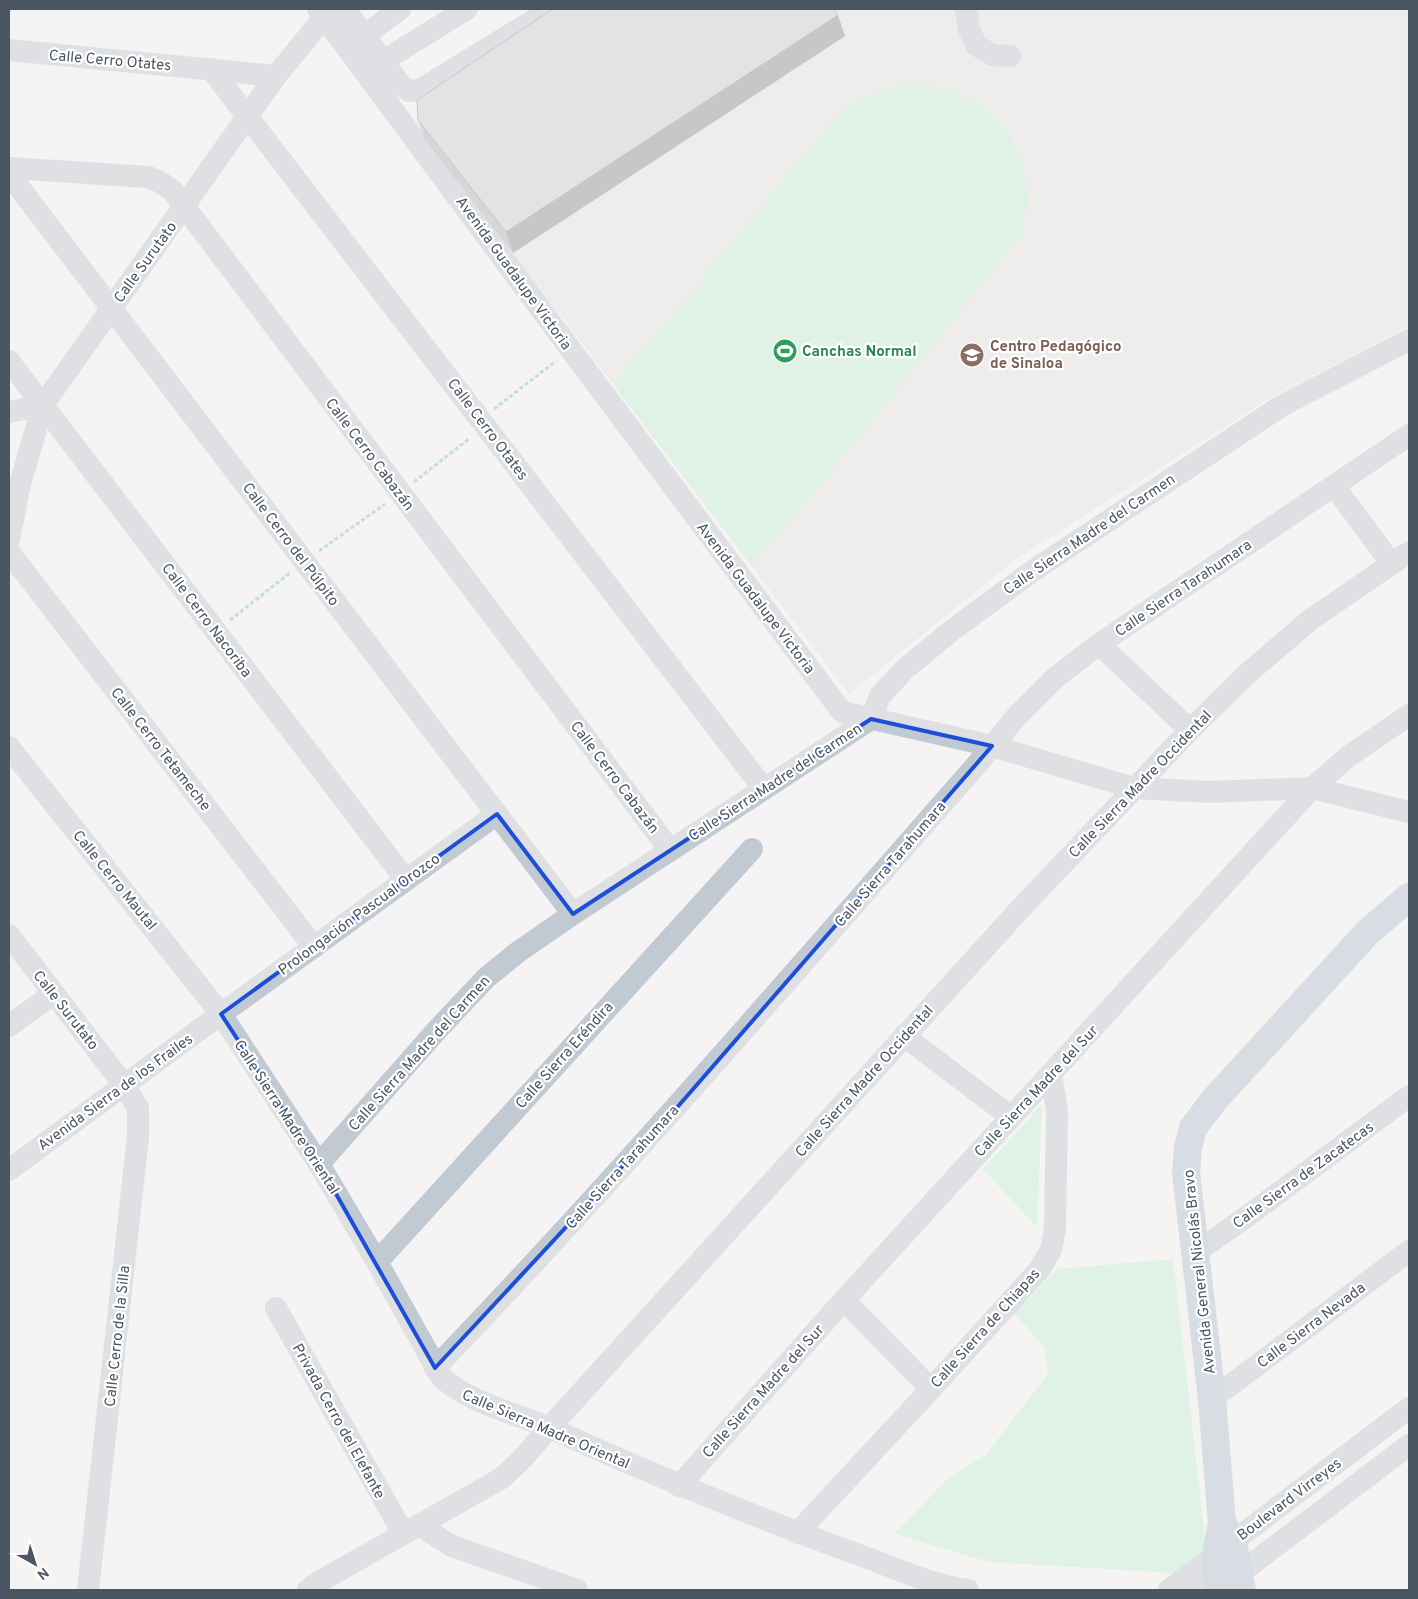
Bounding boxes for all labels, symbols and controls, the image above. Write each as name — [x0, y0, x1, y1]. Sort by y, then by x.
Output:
street label: Calle Cerro Otates — [48, 47, 172, 76]
street label: Avenida Guadalupe Victoria — [451, 193, 575, 354]
street label: Calle Surutato — [110, 219, 182, 307]
sports icon: Canchas Normal — [772, 338, 798, 364]
place label: Centro Pedagógico de Sinaloa — [990, 338, 1122, 374]
school or university icon: Centro Pedagógico de Sinaloa — [959, 342, 985, 368]
place label: Canchas Normal — [802, 343, 917, 362]
street label: Calle Cerro Otates — [442, 375, 531, 485]
street label: Calle Cerro Cabazán — [320, 395, 417, 515]
street label: Calle Sierra Madre del Carmen — [1000, 471, 1179, 600]
street label: Calle Cerro del Púlpito — [237, 479, 342, 610]
street label: Avenida Guadalupe Victoria — [692, 519, 818, 679]
street label: Calle Sierra Tarahumara — [1112, 536, 1256, 642]
street label: Calle Cerro Nacoriba — [157, 560, 255, 682]
street label: Calle Cerro Tetameche — [106, 684, 214, 816]
street label: Calle Sierra Madre Occidental — [1065, 707, 1217, 863]
street label: Calle Cerro Cabazán — [565, 718, 662, 838]
street label: Calle Sierra Madre del Carmen — [685, 720, 866, 847]
street label: Calle Sierra Tarahumara — [831, 798, 951, 932]
street label: Calle Cerro Mautal — [68, 827, 160, 935]
street label: Prolongación Pascual Orozco — [275, 850, 445, 980]
street label: Calle Surutato — [28, 967, 102, 1055]
street label: Calle Sierra Madre del Carmen — [345, 972, 495, 1136]
street label: Calle Sierra Eréndira — [512, 999, 618, 1113]
street label: Calle Sierra Madre Occidental — [792, 1002, 938, 1162]
street label: Calle Sierra Madre del Sur — [971, 1022, 1103, 1162]
street label: Avenida Sierra de los Frailes — [35, 1030, 197, 1156]
street label: Calle Sierra Madre Oriental — [229, 1037, 343, 1199]
street label: Calle Sierra Tarahumara — [562, 1102, 684, 1234]
street label: Calle Sierra de Zacatecas — [1230, 1119, 1378, 1234]
street label: Avenida General Nicolás Bravo — [1180, 1169, 1221, 1375]
street label: Calle Cerro de la Silla — [102, 1265, 135, 1408]
street label: Calle Sierra de Chiapas — [927, 1265, 1045, 1393]
street label: Calle Sierra Nevada — [1254, 1279, 1370, 1373]
street label: Calle Sierra Madre del Sur — [699, 1321, 829, 1463]
street label: Privada Cerro del Elefante — [287, 1341, 388, 1503]
street label: Calle Sierra Madre Oriental — [459, 1386, 632, 1474]
street label: Boulevard Virreyes — [1234, 1455, 1346, 1546]
north arrow — [10, 1539, 60, 1589]
text: N — [33, 1563, 51, 1583]

